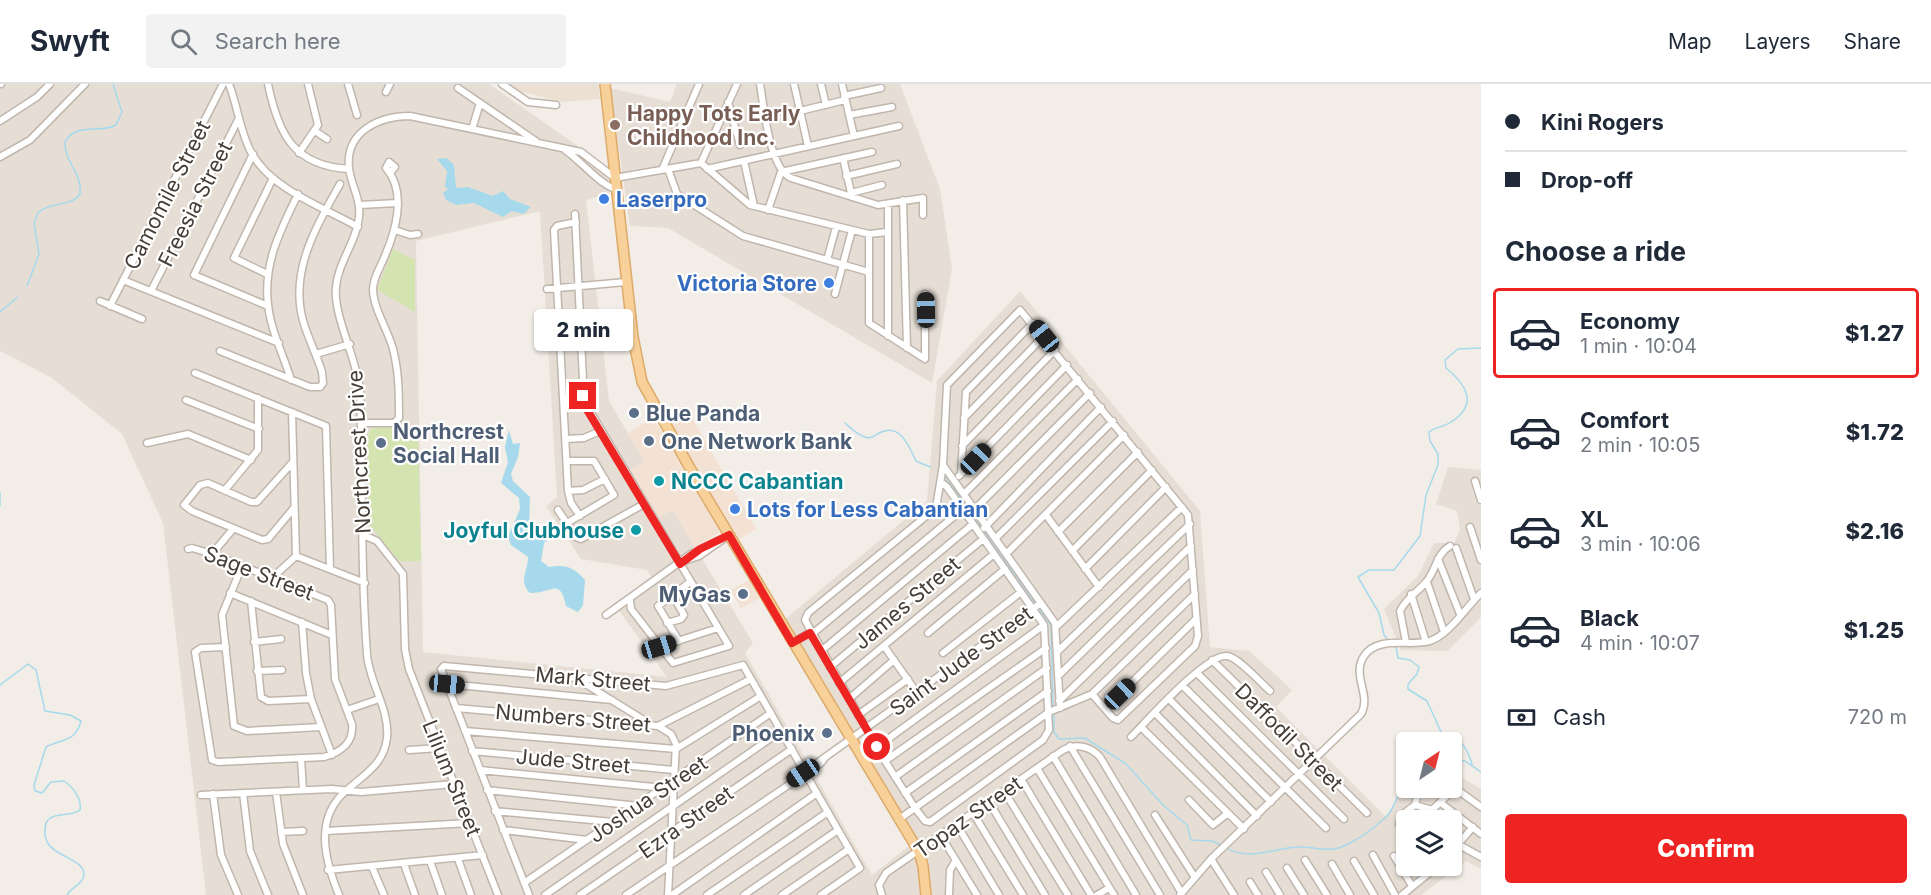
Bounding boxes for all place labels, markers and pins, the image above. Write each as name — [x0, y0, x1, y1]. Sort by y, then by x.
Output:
place label: Happy Tots Early Childhood Inc. — [627, 101, 801, 150]
marker: Happy Tots Early Childhood Inc. — [608, 118, 622, 132]
place label: Laserpro — [616, 187, 707, 212]
marker: Laserpro — [597, 192, 611, 206]
place label: Victoria Store — [677, 271, 817, 296]
marker: Victoria Store — [822, 276, 836, 290]
place label: Blue Panda — [646, 401, 760, 426]
marker: Blue Panda — [627, 406, 641, 420]
place label: Northcrest Social Hall — [393, 419, 504, 468]
place label: One Network Bank — [661, 429, 853, 454]
marker: One Network Bank — [642, 434, 656, 448]
marker: Northcrest Social Hall — [374, 436, 388, 450]
place label: NCCC Cabantian — [671, 469, 844, 494]
marker: NCCC Cabantian — [652, 474, 666, 488]
place label: Lots for Less Cabantian — [747, 497, 988, 522]
marker: Lots for Less Cabantian — [728, 502, 742, 516]
place label: Joyful Clubhouse — [443, 518, 624, 543]
marker: Joyful Clubhouse — [629, 523, 643, 537]
place label: MyGas — [659, 582, 731, 607]
marker: MyGas — [736, 587, 750, 601]
place label: Phoenix — [732, 721, 815, 746]
marker: Phoenix — [820, 726, 834, 740]

